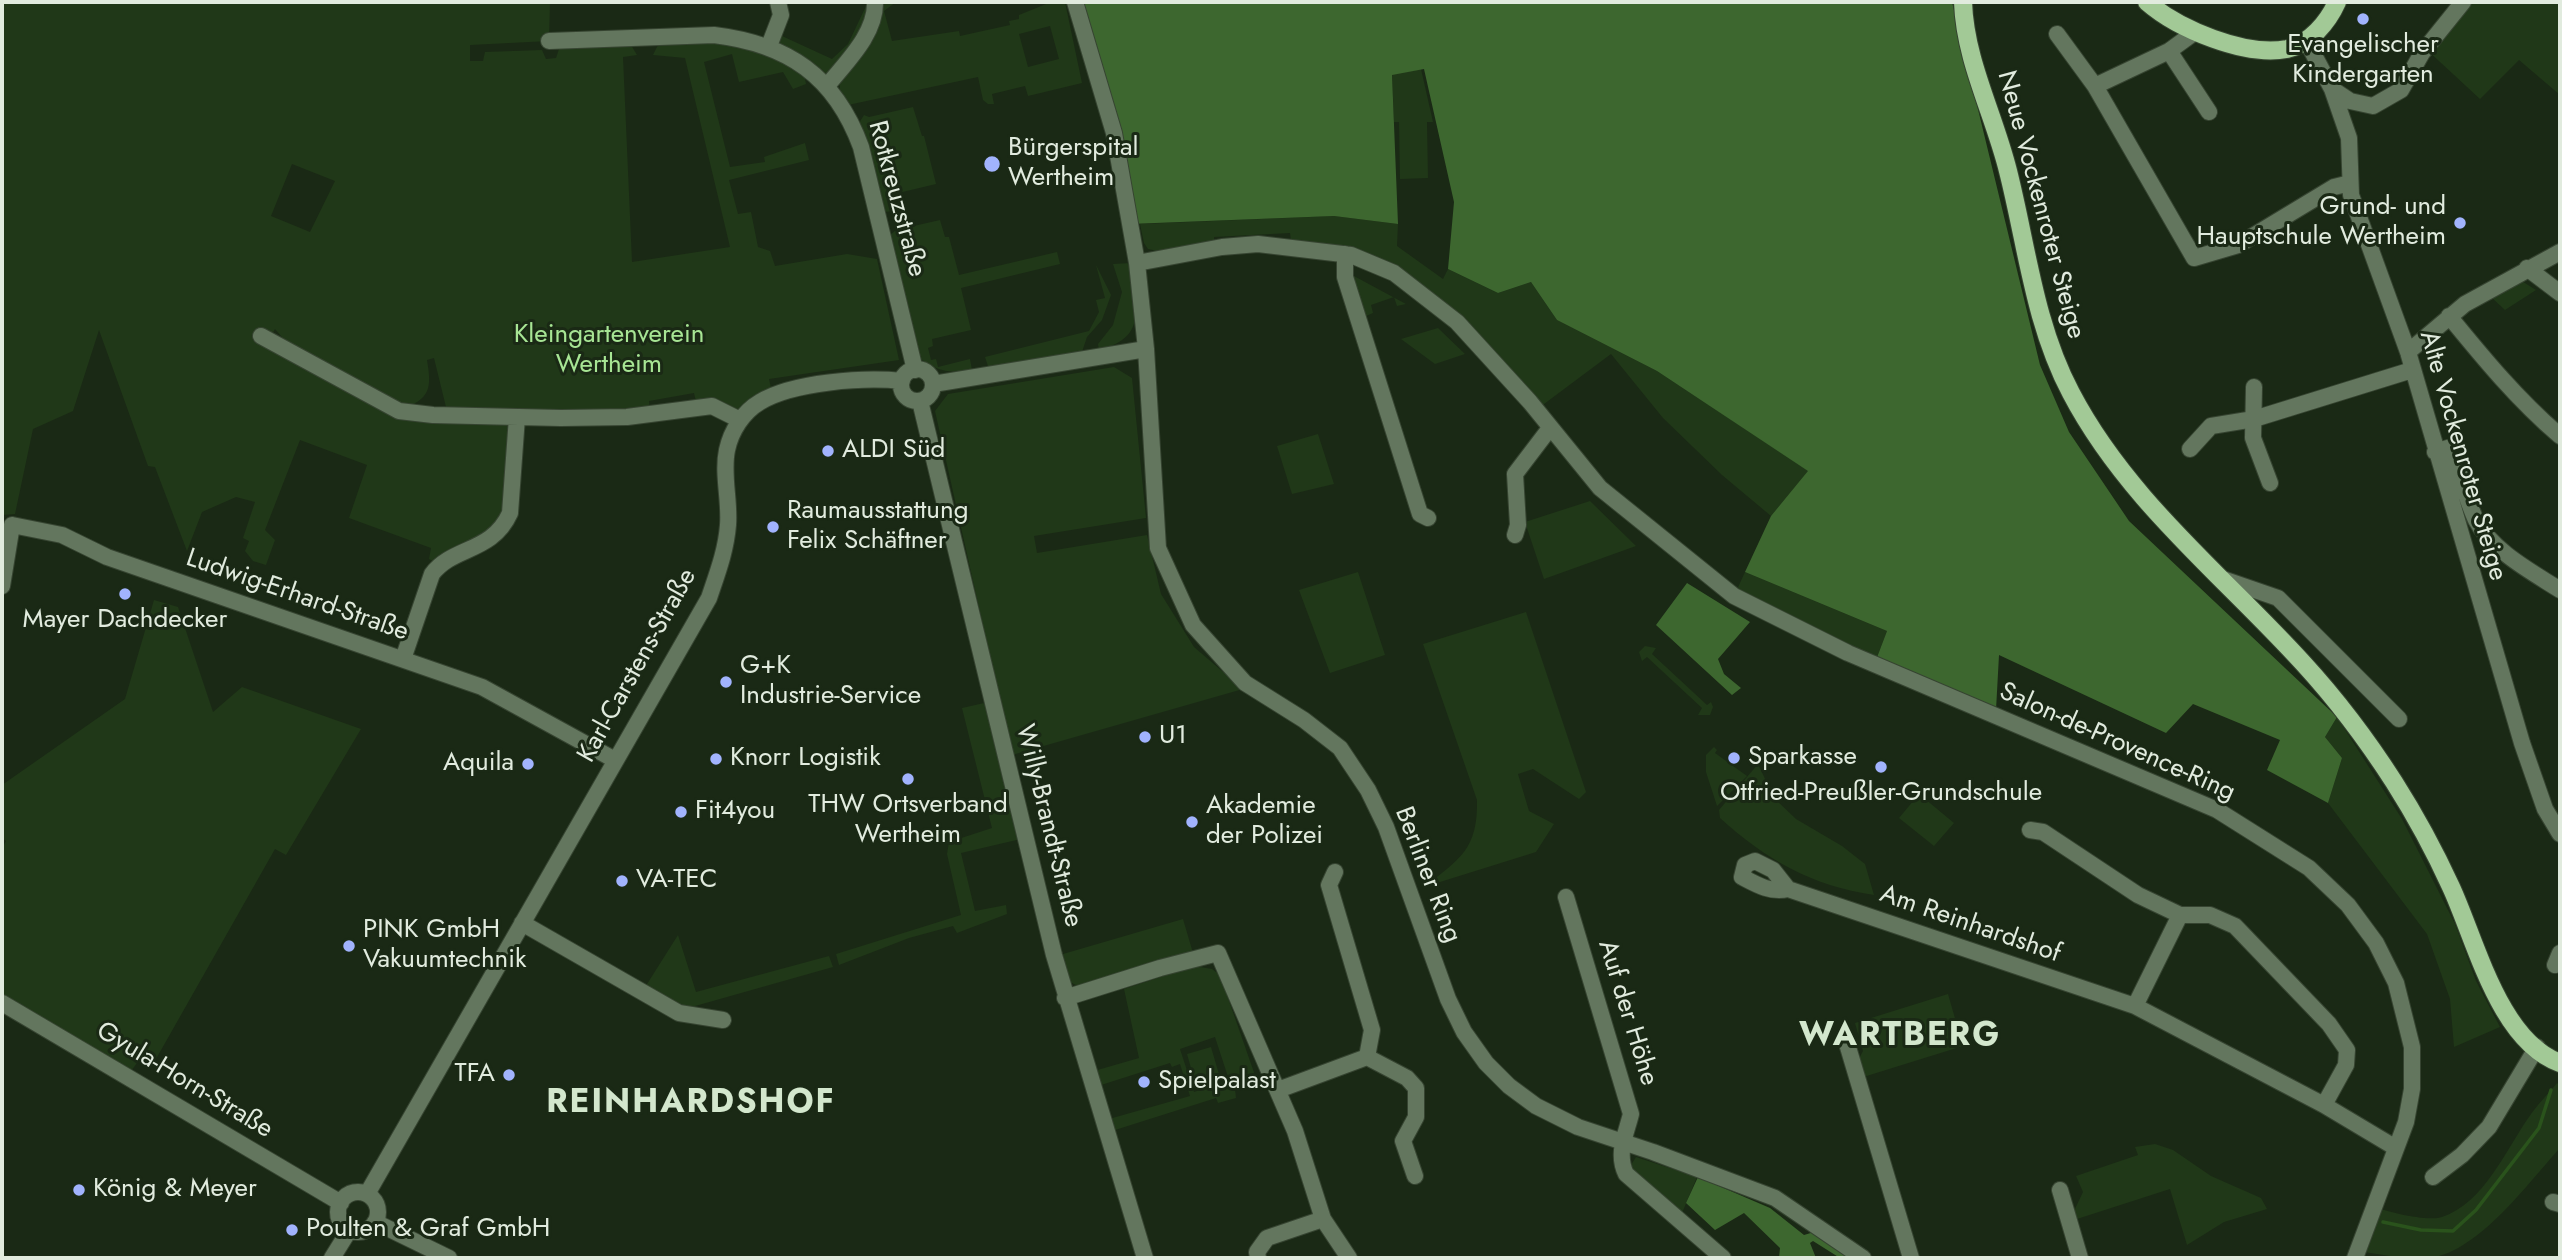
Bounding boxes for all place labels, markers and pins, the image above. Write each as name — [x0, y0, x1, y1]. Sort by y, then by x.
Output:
marker: Evangelischer Kindergarten — [2355, 11, 2371, 27]
place label: Evangelischer Kindergarten — [2287, 30, 2439, 92]
place label: Bürgerspital Wertheim — [1008, 133, 1139, 194]
marker: Bürgerspital Wertheim — [982, 154, 1002, 174]
place label: Grund- und Hauptschule Wertheim — [2197, 192, 2446, 254]
marker: Grund- und Hauptschule Wertheim — [2452, 215, 2468, 231]
place label: ALDI Süd — [842, 435, 945, 467]
marker: ALDI Süd — [820, 443, 836, 459]
place label: Raumausstattung Felix Schäftner — [787, 496, 968, 558]
marker: Raumausstattung Felix Schäftner — [765, 519, 781, 535]
marker: Mayer Dachdecker — [117, 586, 133, 602]
place label: Mayer Dachdecker — [23, 605, 227, 637]
place label: G+K Industrie-Service — [740, 651, 921, 712]
marker: G+K Industrie-Service — [718, 674, 734, 690]
place label: U1 — [1159, 721, 1187, 753]
marker: U1 — [1137, 729, 1153, 745]
place label: Sparkasse — [1748, 742, 1857, 774]
place label: Knorr Logistik — [730, 743, 881, 775]
place label: Aquila — [443, 748, 514, 780]
marker: Sparkasse — [1726, 750, 1742, 766]
marker: Knorr Logistik — [708, 751, 724, 767]
marker: Aquila — [520, 756, 536, 772]
marker: Otfried-Preußler-Grundschule — [1873, 759, 1889, 775]
marker: THW Ortsverband Wertheim — [900, 771, 916, 787]
place label: Otfried-Preußler-Grundschule — [1720, 778, 2042, 810]
place label: THW Ortsverband Wertheim — [808, 790, 1008, 852]
place label: Akademie der Polizei — [1206, 791, 1323, 852]
place label: Fit4you — [695, 796, 775, 828]
marker: Fit4you — [673, 804, 689, 820]
marker: Akademie der Polizei — [1184, 814, 1200, 830]
place label: VA-TEC — [636, 865, 717, 897]
marker: VA-TEC — [614, 873, 630, 889]
place label: PINK GmbH Vakuumtechnik — [363, 915, 526, 976]
marker: PINK GmbH Vakuumtechnik — [341, 938, 357, 954]
place label: TFA — [455, 1059, 495, 1091]
place label: Spielpalast — [1158, 1066, 1276, 1098]
marker: TFA — [501, 1067, 517, 1083]
marker: Spielpalast — [1136, 1074, 1152, 1090]
place label: König & Meyer — [93, 1174, 257, 1206]
marker: König & Meyer — [71, 1182, 87, 1198]
place label: Poulten & Graf GmbH — [306, 1214, 550, 1246]
marker: Poulten & Graf GmbH — [284, 1222, 300, 1238]

